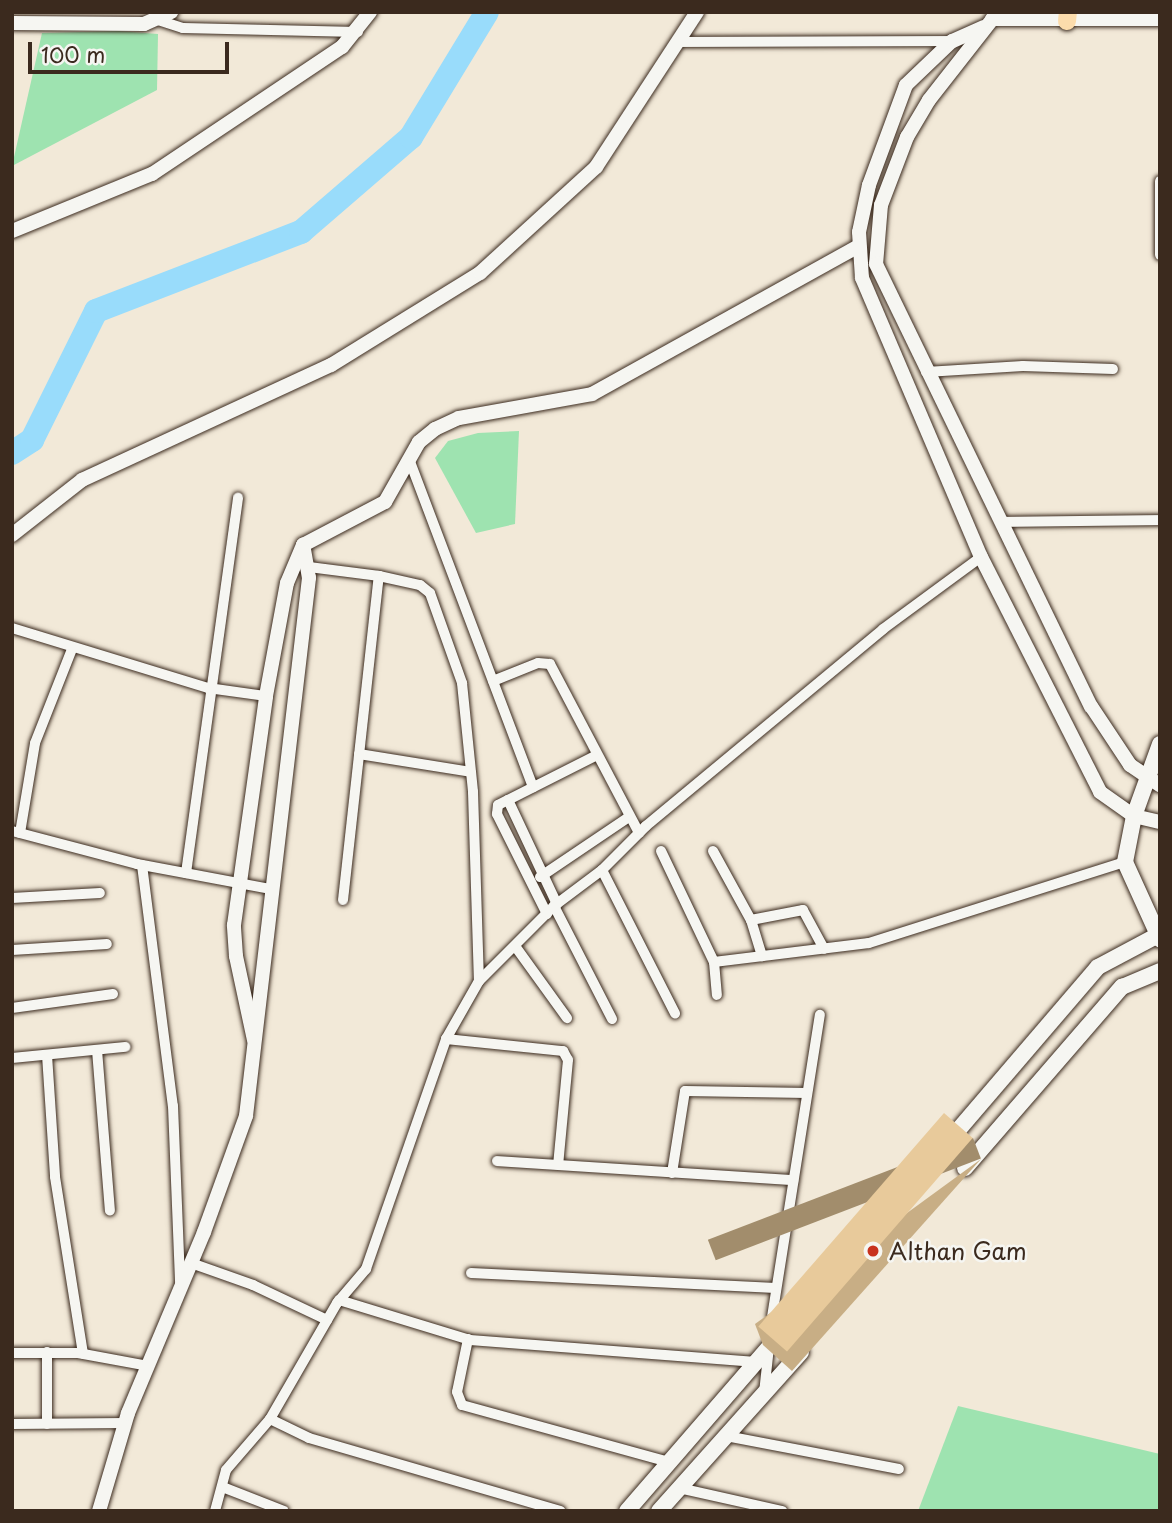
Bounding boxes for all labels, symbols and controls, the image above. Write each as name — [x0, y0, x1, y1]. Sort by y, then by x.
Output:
scale bar — [32, 28, 233, 72]
text: 100 m — [41, 38, 105, 70]
place label: Althan Gam — [889, 1237, 1026, 1265]
marker: Althan Gam — [863, 1241, 883, 1261]

